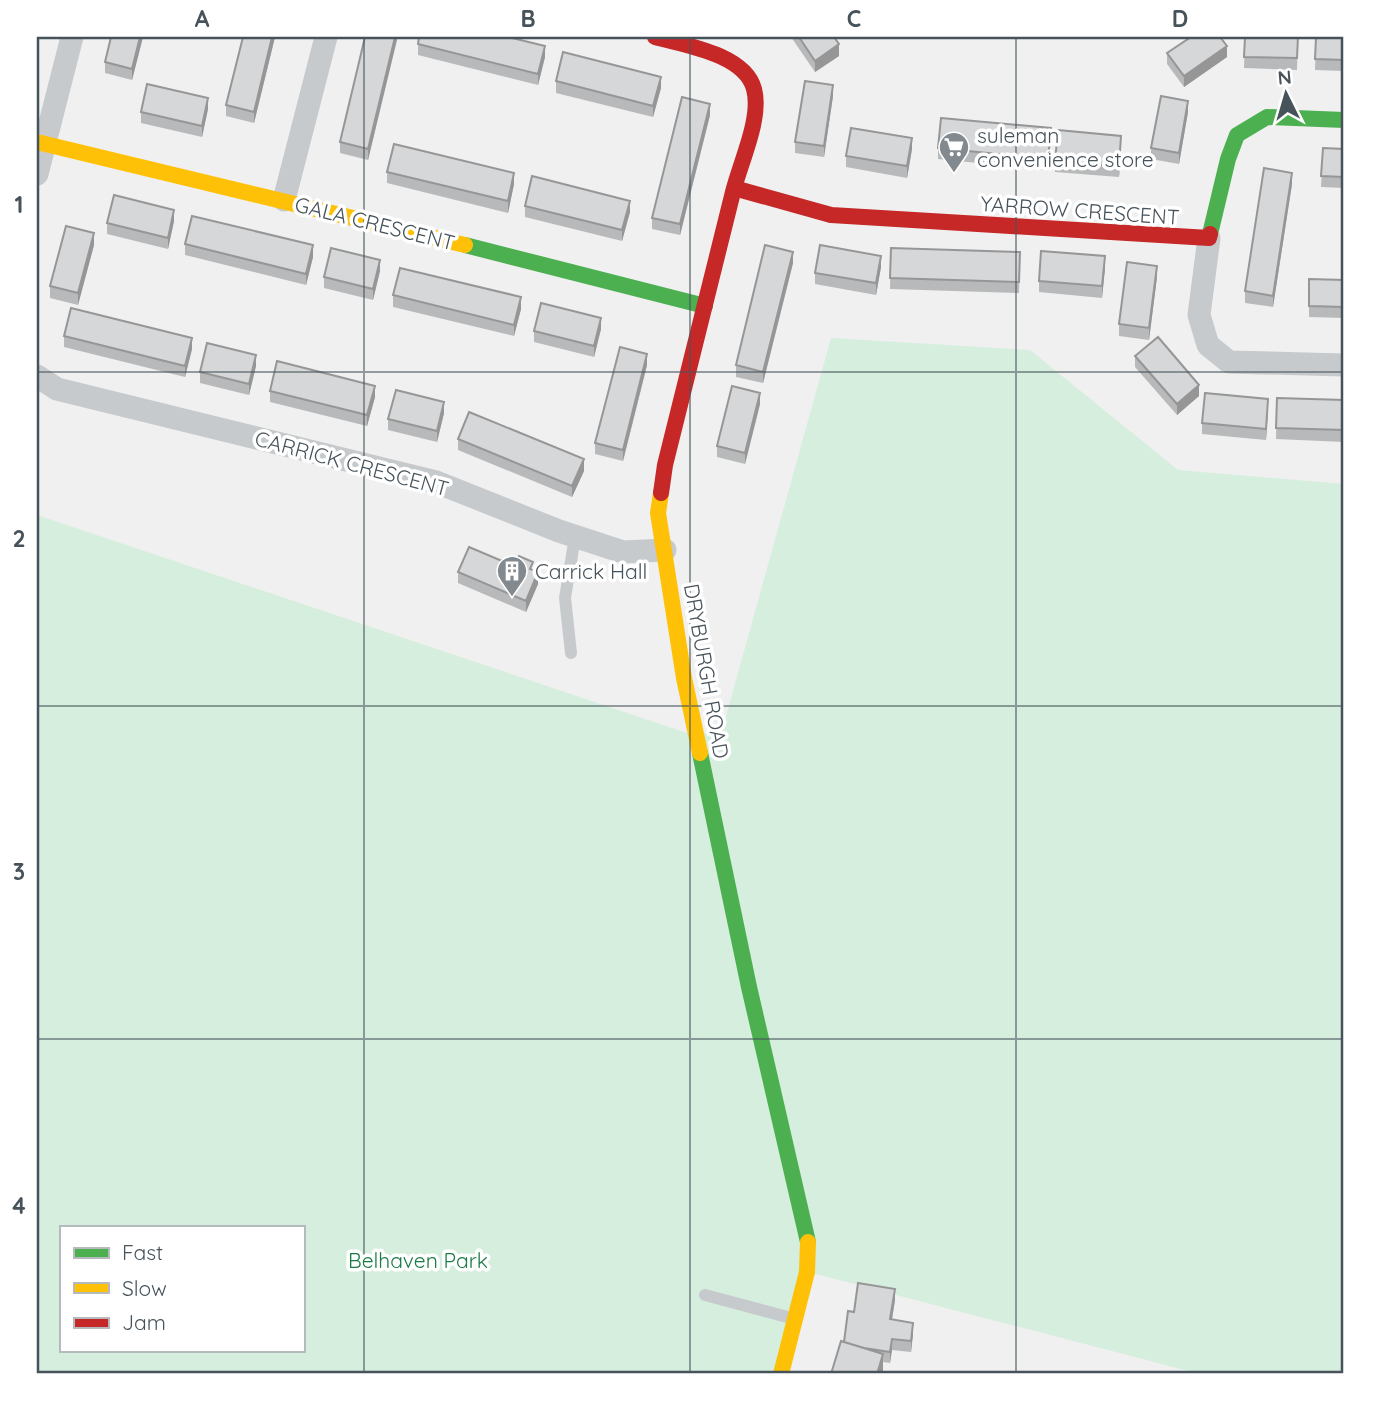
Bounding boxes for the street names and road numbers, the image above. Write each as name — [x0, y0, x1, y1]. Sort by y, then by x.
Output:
street label: YARROW CRESCENT — [980, 190, 1180, 230]
street label: GALA CRESCENT — [292, 191, 458, 255]
street label: CARRICK CRESCENT — [252, 425, 452, 501]
street label: DRYBURGH ROAD — [679, 582, 735, 760]

